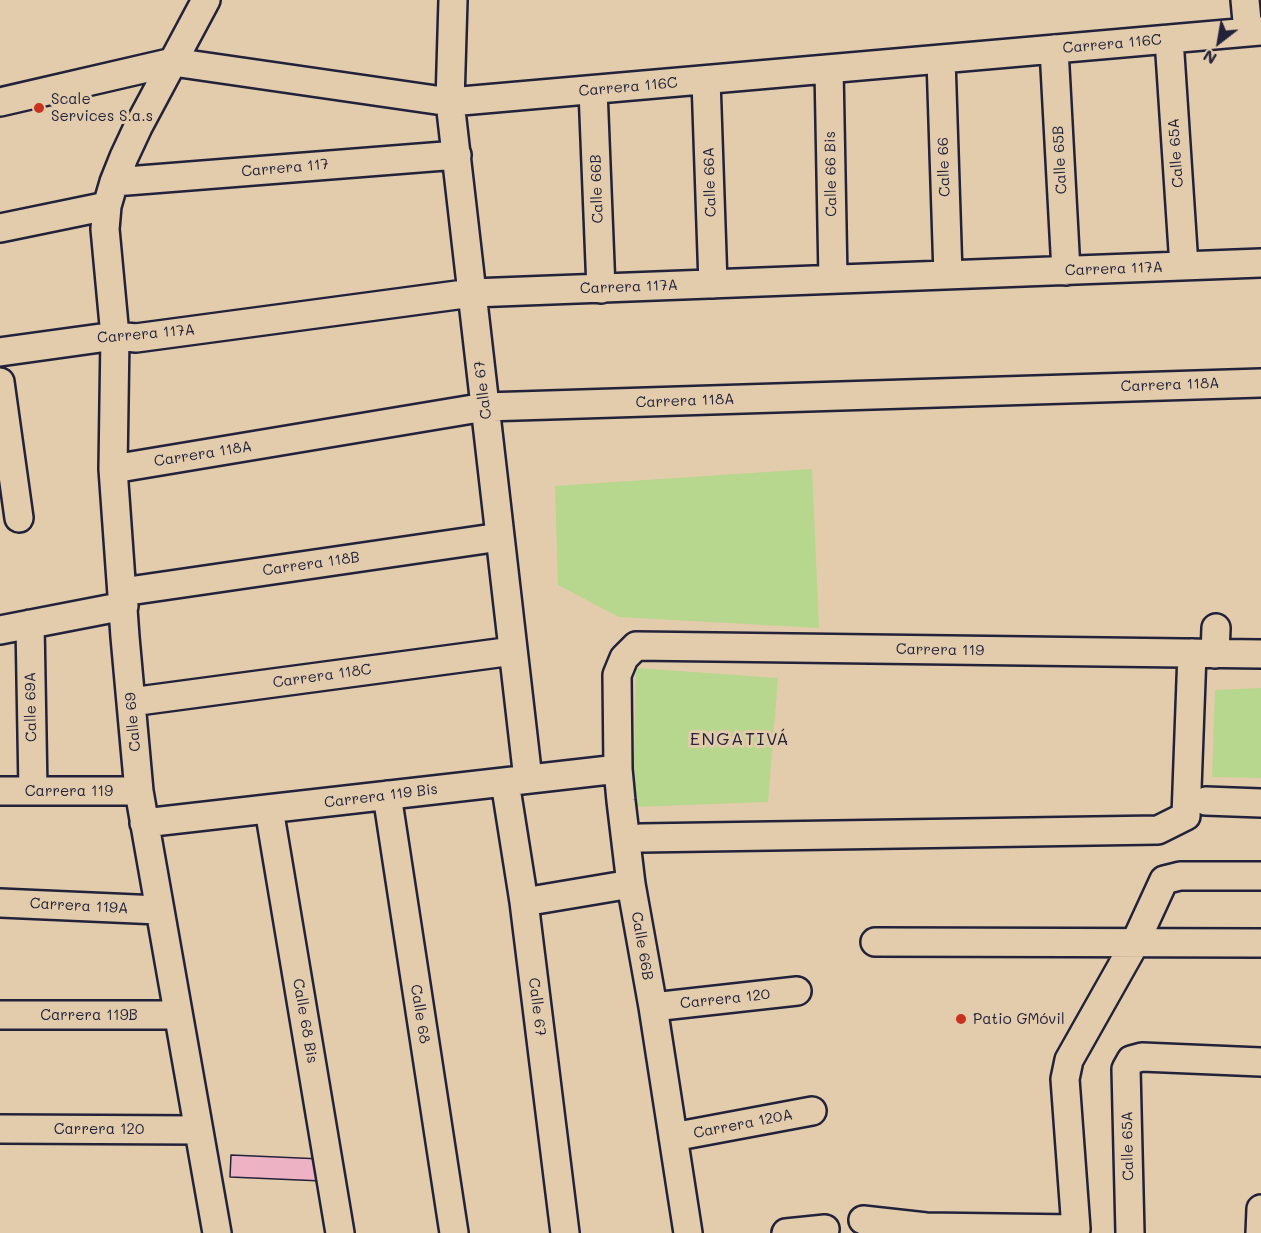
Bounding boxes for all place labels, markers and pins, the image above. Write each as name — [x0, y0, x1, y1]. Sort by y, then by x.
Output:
place label: Scale Services S.a.s — [51, 90, 153, 125]
marker: Scale Services S.a.s — [32, 101, 46, 115]
place label: Patio GMóvil — [973, 1010, 1065, 1028]
marker: Patio GMóvil — [954, 1012, 968, 1026]

